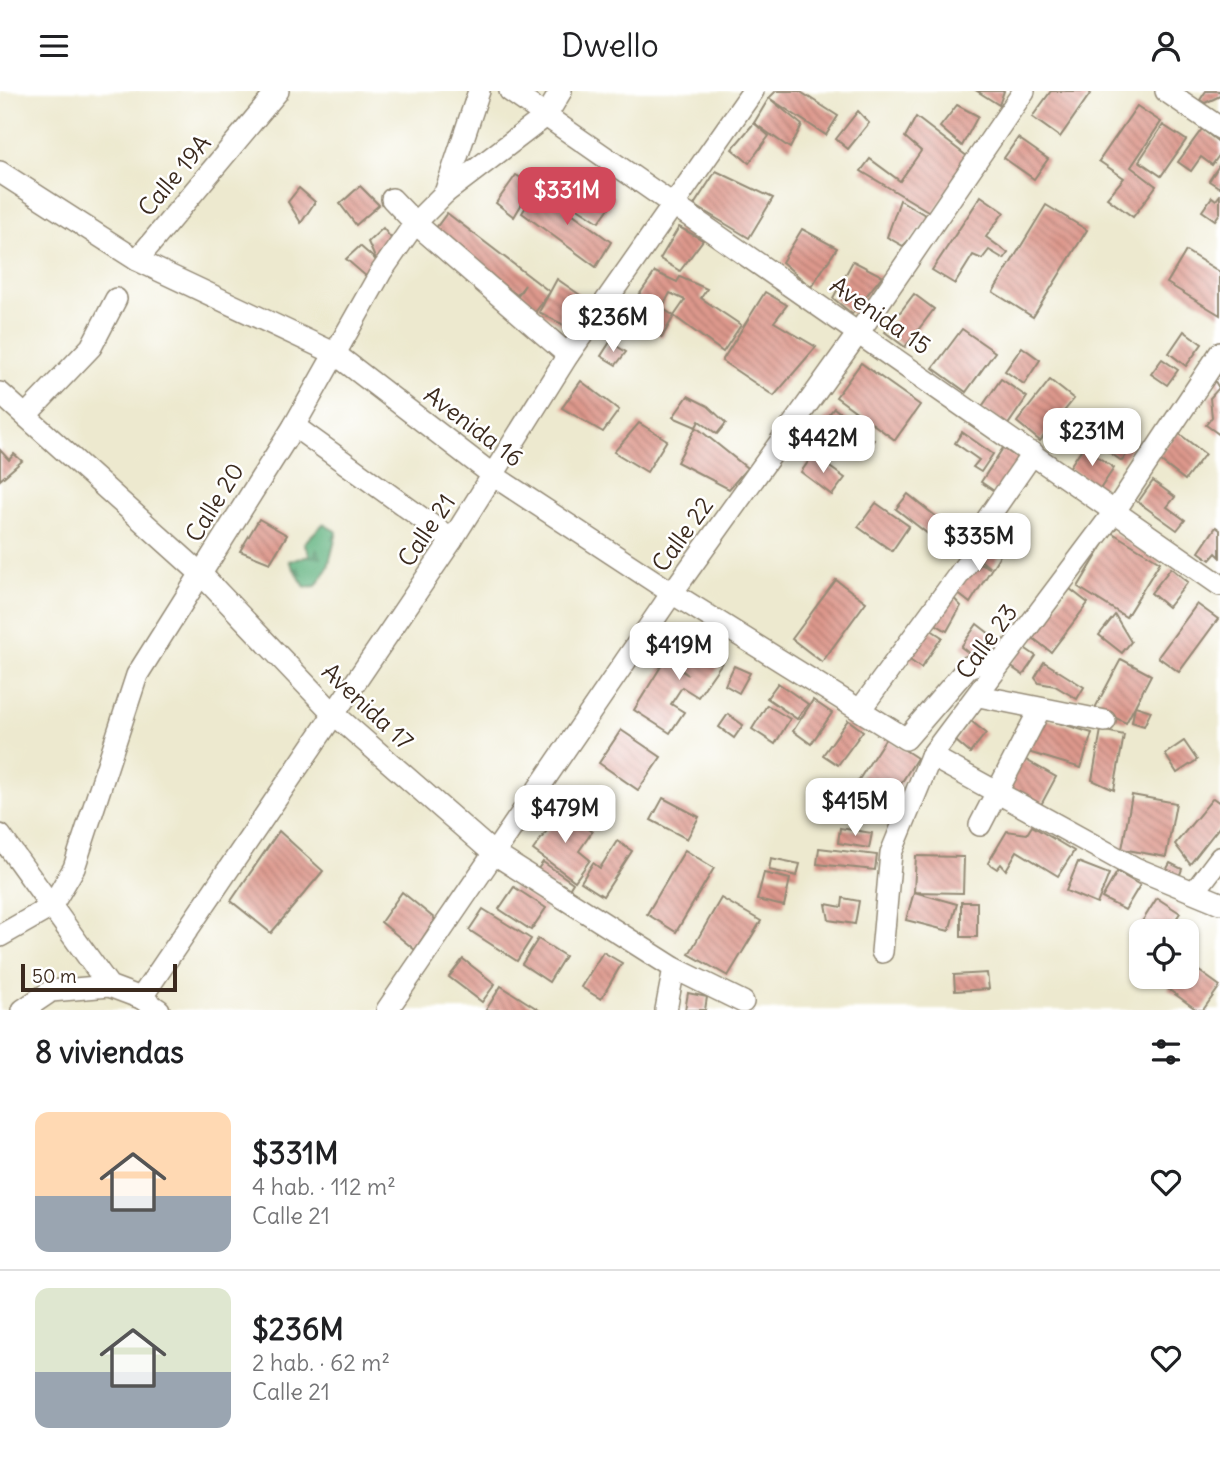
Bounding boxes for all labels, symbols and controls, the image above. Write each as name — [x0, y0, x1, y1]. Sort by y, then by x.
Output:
text: Dwello — [561, 25, 659, 66]
icon: menu — [35, 27, 73, 65]
icon: person — [1147, 27, 1185, 65]
street label: Calle 19A — [131, 128, 217, 222]
pin: $331M — [518, 167, 616, 227]
text: $331M — [534, 175, 600, 204]
street label: Avenida 15 — [825, 269, 937, 361]
pin: $236M — [564, 295, 662, 354]
text: $236M — [578, 302, 648, 331]
street label: Avenida 16 — [419, 379, 529, 473]
pin: $231M — [1043, 409, 1141, 468]
pin: $442M — [774, 415, 872, 475]
text: $231M — [1059, 416, 1125, 445]
text: $442M — [788, 423, 858, 452]
street label: Calle 20 — [178, 457, 250, 547]
street label: Calle 21 — [391, 488, 461, 572]
street label: Calle 22 — [645, 491, 719, 577]
pin: $335M — [930, 513, 1028, 573]
text: $335M — [944, 521, 1014, 550]
street label: Calle 23 — [949, 598, 1023, 684]
pin: $419M — [630, 623, 728, 682]
text: $419M — [646, 630, 712, 659]
street label: Avenida 17 — [316, 656, 420, 756]
pin: $415M — [806, 779, 904, 838]
pin: $479M — [516, 785, 614, 845]
text: $415M — [822, 786, 888, 815]
text: $479M — [531, 793, 599, 822]
map controls — [1129, 919, 1199, 989]
button: locate — [1129, 919, 1199, 989]
scale bar — [21, 961, 177, 993]
text: 50 m — [32, 964, 77, 988]
text: 8 viviendas — [35, 1033, 184, 1071]
icon: filters — [1147, 1033, 1185, 1071]
text: $331M — [252, 1134, 339, 1172]
icon: home — [91, 1140, 175, 1224]
icon: heart — [1147, 1163, 1185, 1201]
text: 4 hab. · 112 m² — [252, 1172, 396, 1201]
text: Calle 21 — [252, 1201, 330, 1230]
text: $236M — [252, 1310, 344, 1348]
icon: home — [91, 1316, 175, 1400]
icon: heart — [1147, 1339, 1185, 1377]
text: 2 hab. · 62 m² — [252, 1348, 390, 1377]
text: Calle 21 — [252, 1377, 330, 1406]

